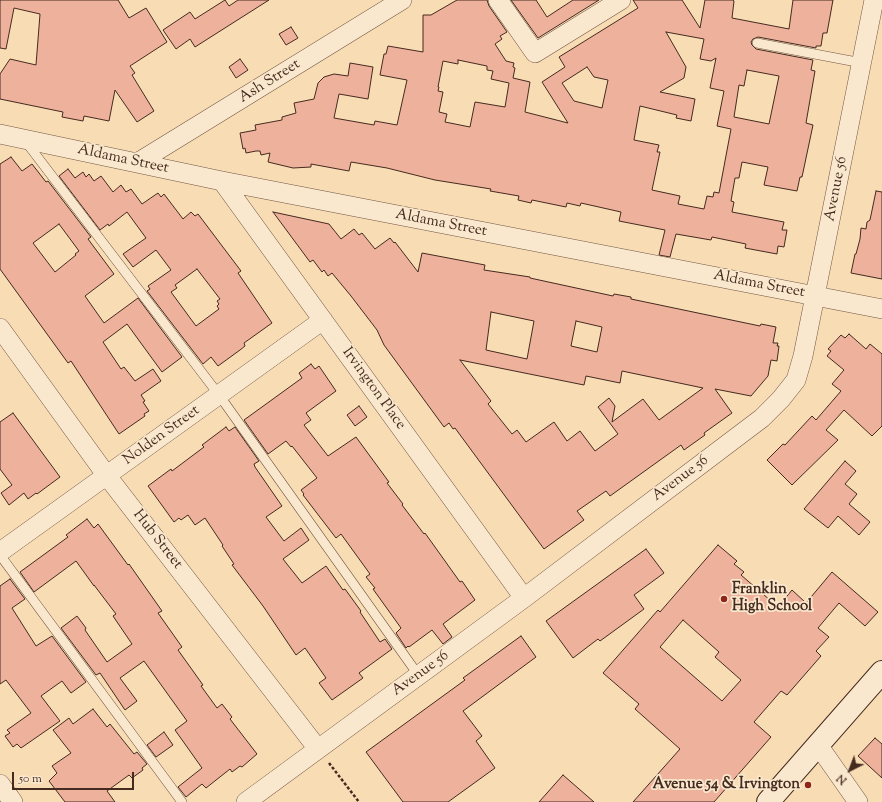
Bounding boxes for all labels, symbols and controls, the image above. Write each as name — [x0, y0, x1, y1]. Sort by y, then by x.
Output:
street label: Ash Street — [236, 56, 304, 108]
street label: Aldama Street — [76, 142, 170, 178]
street label: Avenue 56 — [822, 155, 852, 223]
street label: Aldama Street — [394, 206, 488, 242]
street label: Aldama Street — [712, 267, 806, 303]
street label: Irvington Place — [337, 344, 409, 434]
street label: Nolden Street — [120, 402, 204, 470]
street label: Avenue 56 — [649, 452, 713, 506]
street label: Hub Street — [128, 507, 186, 573]
place label: Franklin High School — [732, 581, 812, 616]
marker: Franklin High School — [719, 594, 729, 604]
street label: Avenue 56 — [389, 647, 453, 701]
north arrow — [830, 750, 870, 790]
scale bar — [14, 764, 136, 790]
text: 50 m — [19, 770, 42, 788]
text: N — [833, 770, 851, 788]
place label: Avenue 54 & Irvington — [653, 776, 800, 794]
marker: Avenue 54 & Irvington — [803, 780, 813, 790]

